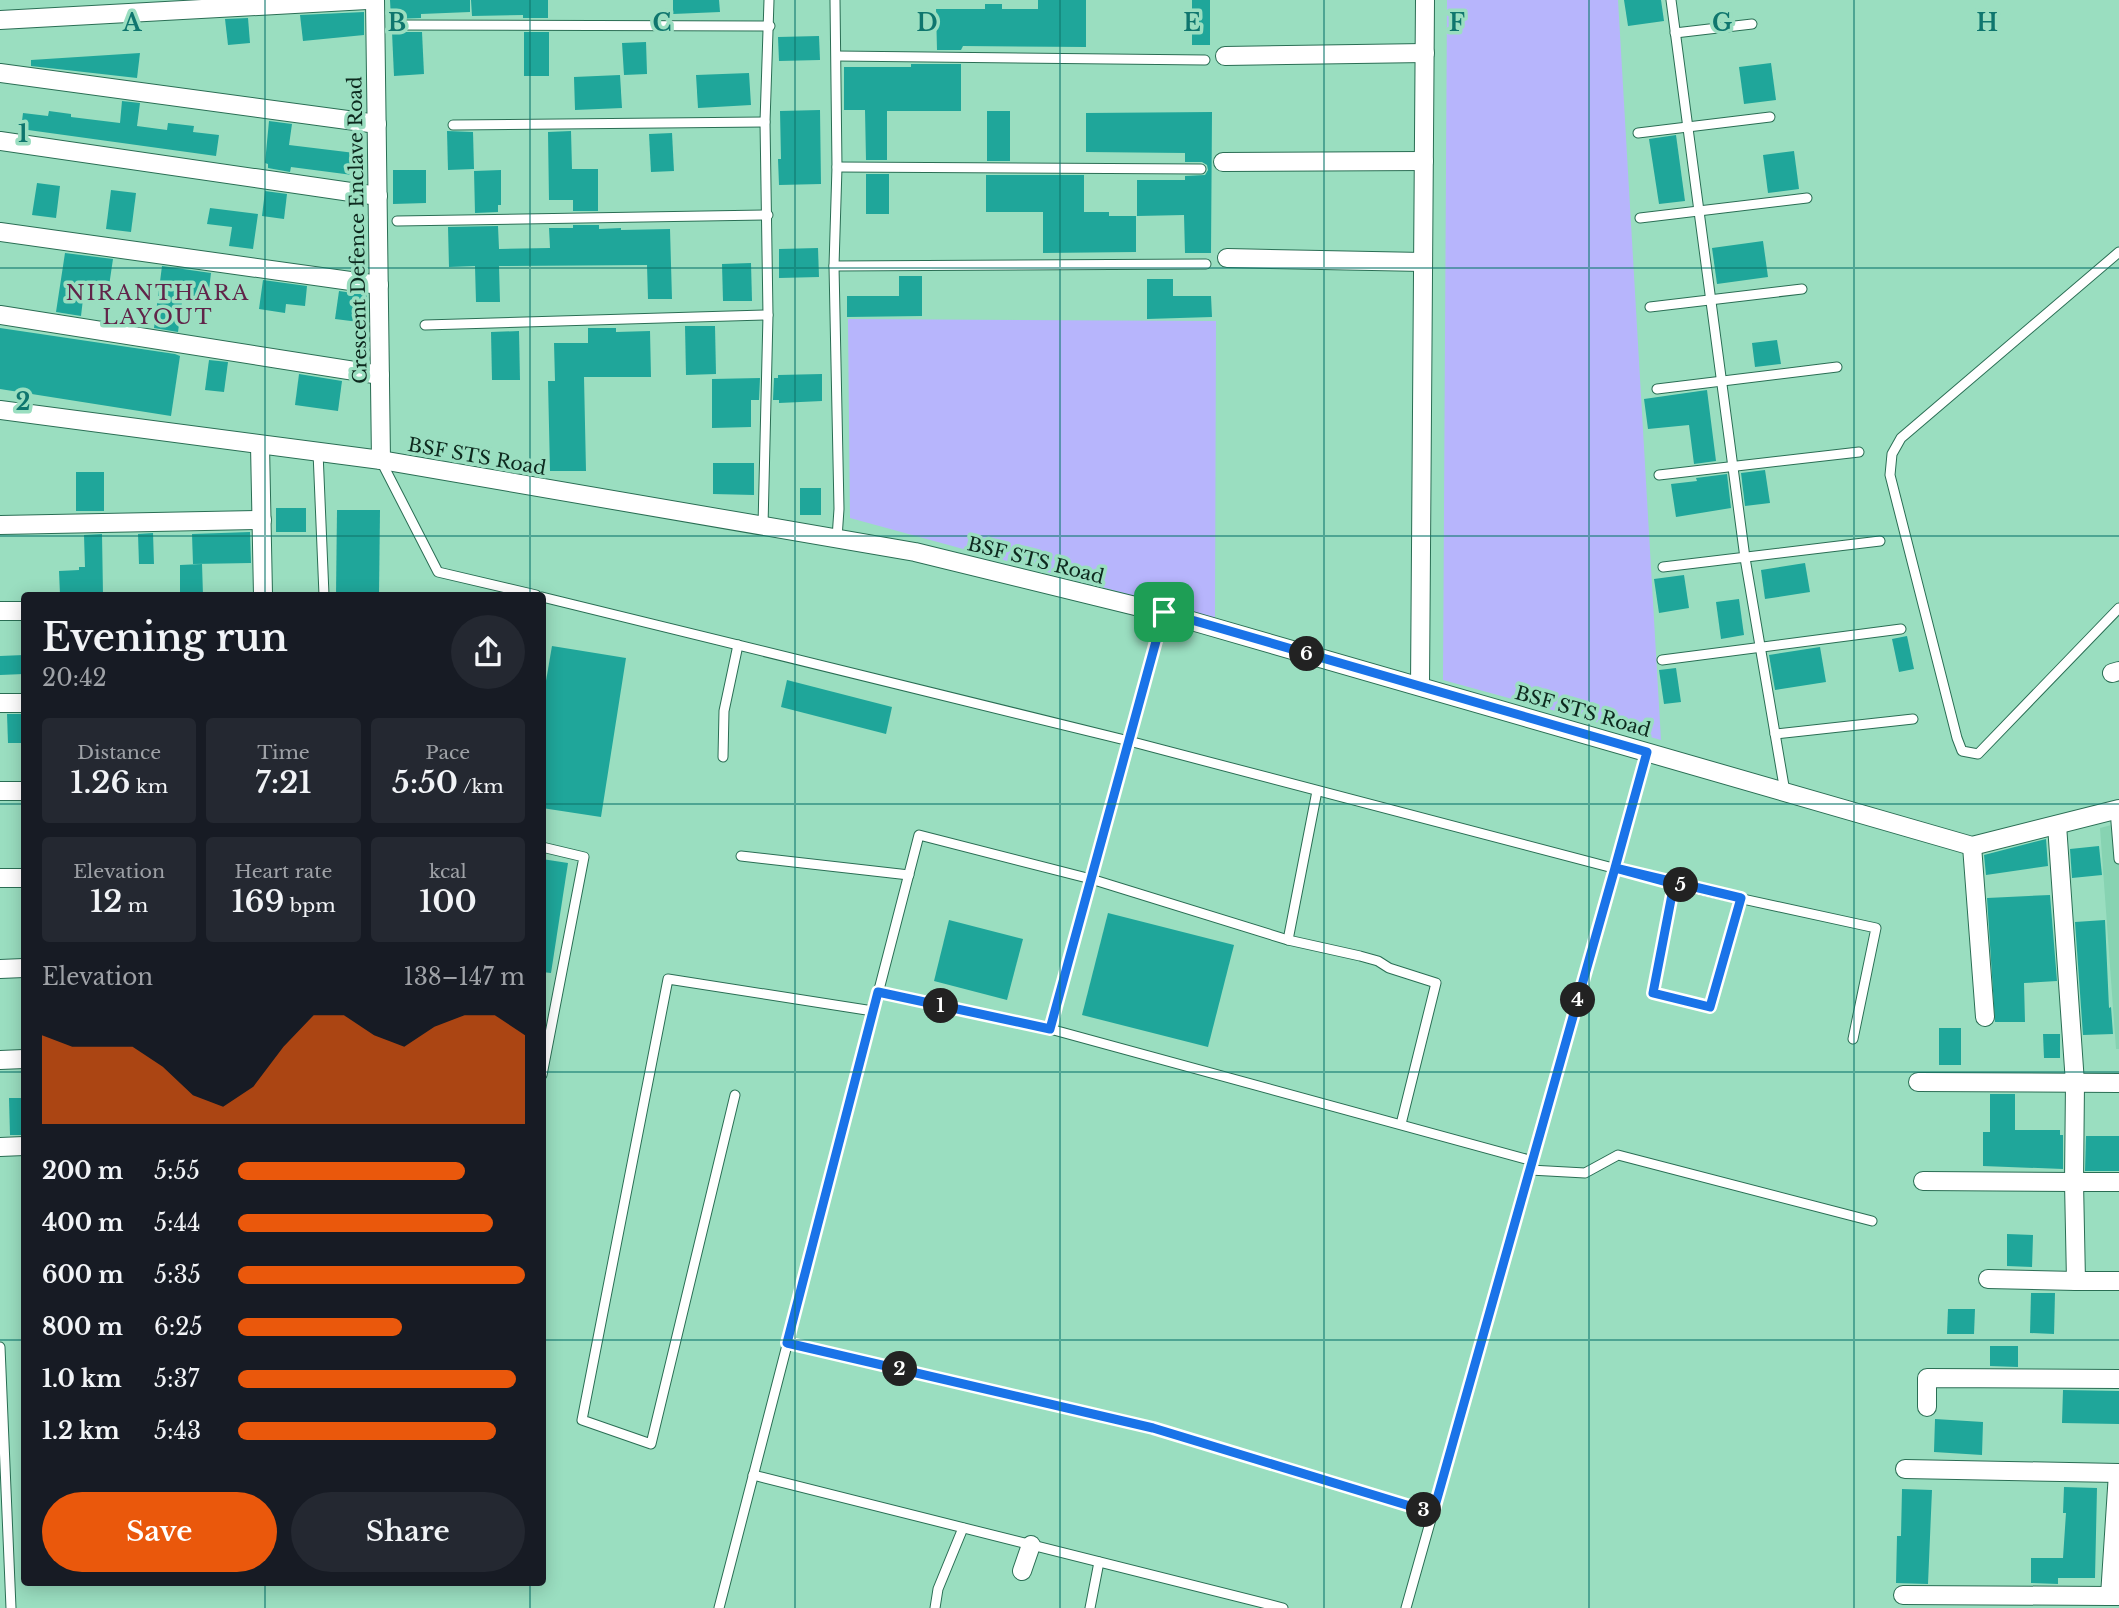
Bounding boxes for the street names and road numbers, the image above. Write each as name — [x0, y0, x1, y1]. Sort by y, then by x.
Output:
street label: Crescent Defence Enclave Road — [343, 76, 372, 384]
street label: BSF STS Road — [406, 433, 548, 480]
street label: BSF STS Road — [965, 532, 1107, 589]
street label: BSF STS Road — [1512, 681, 1654, 742]

